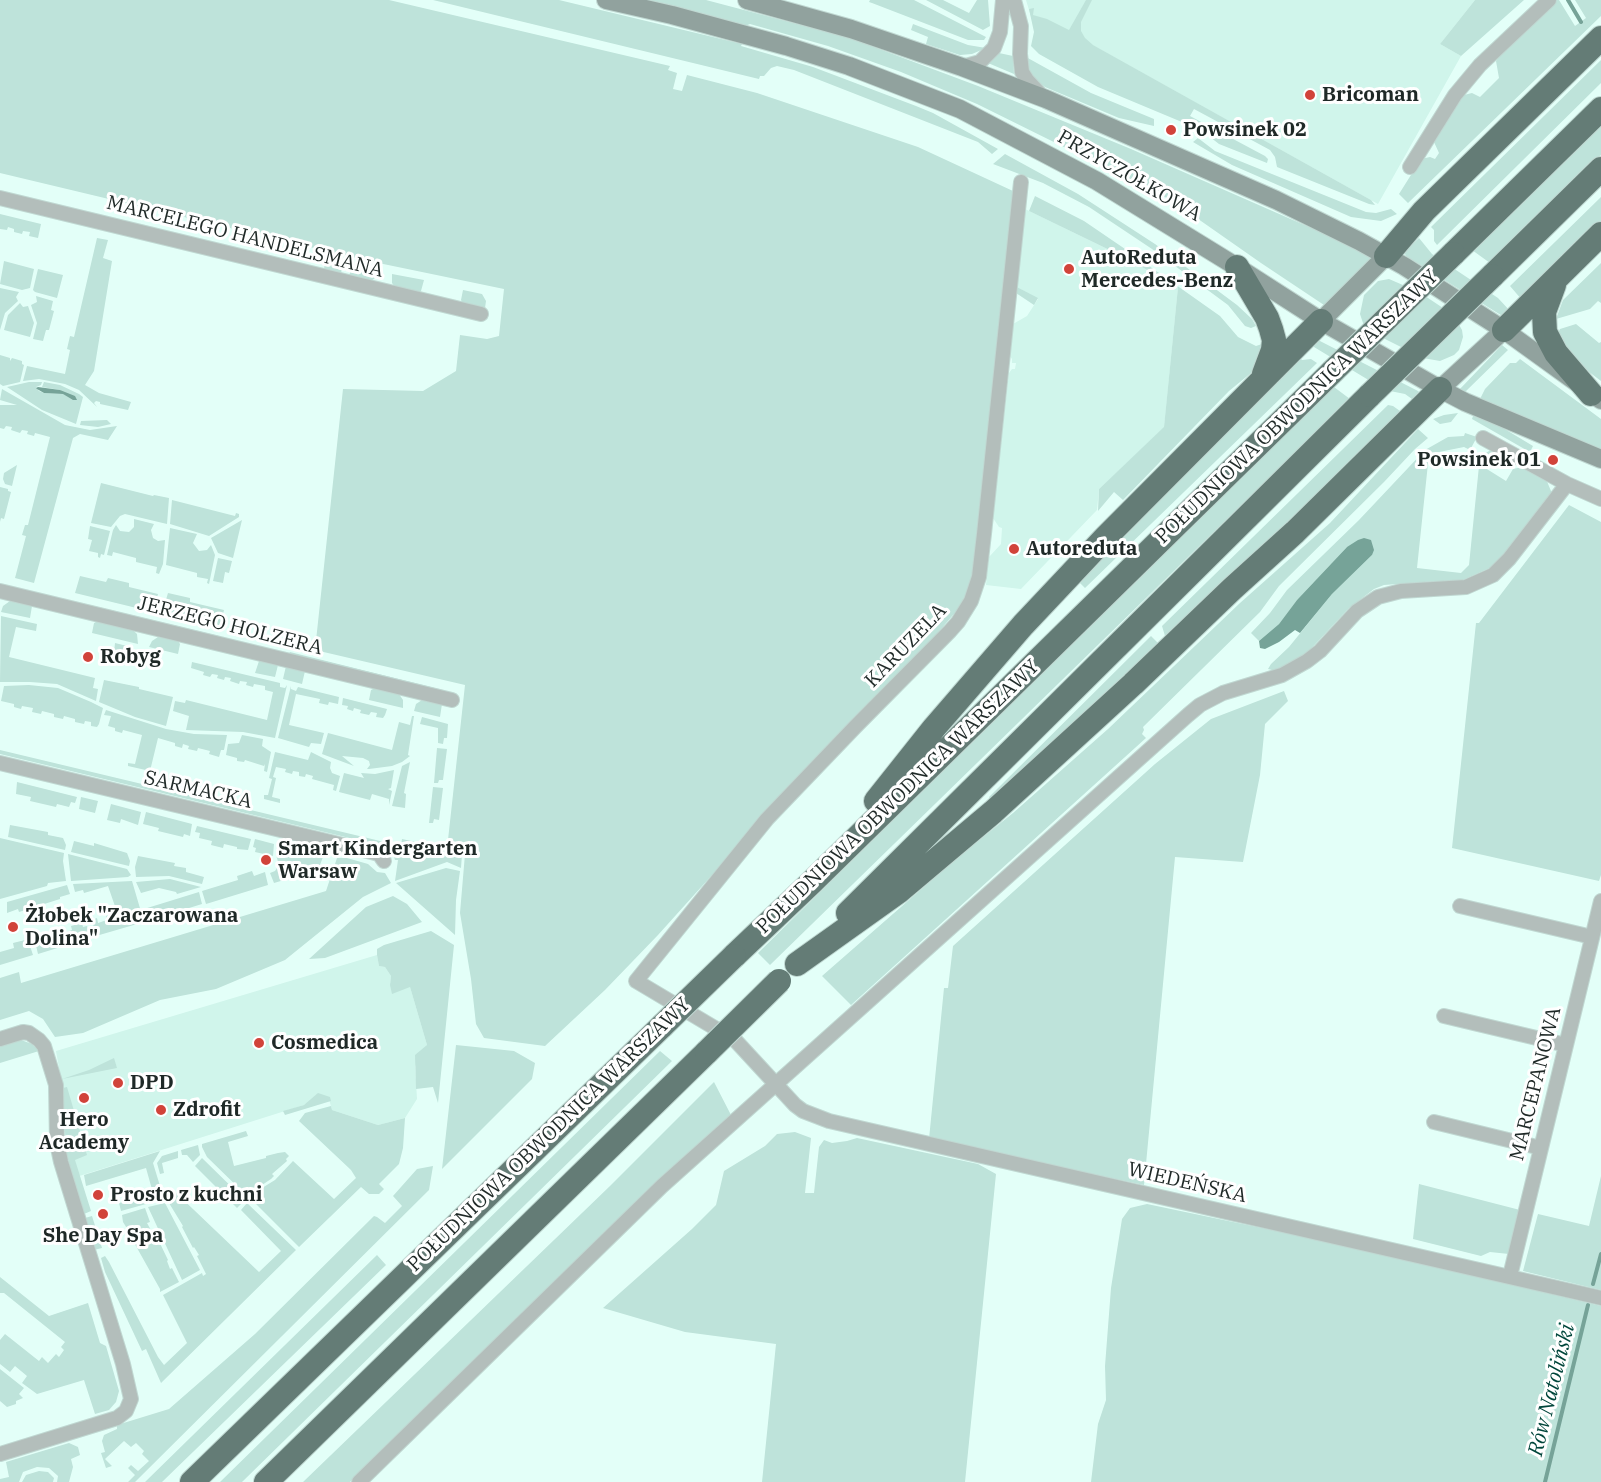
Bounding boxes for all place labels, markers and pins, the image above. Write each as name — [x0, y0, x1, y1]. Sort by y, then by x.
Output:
place label: Bricoman — [1322, 83, 1419, 107]
marker: Bricoman — [1303, 88, 1317, 102]
place label: Powsinek 02 — [1183, 118, 1307, 142]
marker: Powsinek 02 — [1164, 123, 1178, 137]
place label: AutoReduta Mercedes-Benz — [1081, 246, 1233, 293]
marker: AutoReduta Mercedes-Benz — [1062, 262, 1076, 276]
place label: Powsinek 01 — [1417, 448, 1541, 472]
marker: Powsinek 01 — [1546, 453, 1560, 467]
place label: Autoreduta — [1026, 537, 1137, 561]
marker: Autoreduta — [1007, 542, 1021, 556]
place label: Robyg — [100, 645, 161, 669]
marker: Robyg — [81, 650, 95, 664]
place label: Smart Kindergarten Warsaw — [278, 837, 478, 884]
marker: Smart Kindergarten Warsaw — [259, 853, 273, 867]
place label: Żłobek "Zaczarowana Dolina" — [25, 904, 238, 951]
marker: Żłobek "Zaczarowana Dolina" — [6, 920, 20, 934]
place label: Cosmedica — [271, 1031, 378, 1055]
marker: Cosmedica — [252, 1036, 266, 1050]
place label: DPD — [130, 1071, 174, 1095]
marker: DPD — [111, 1076, 125, 1090]
marker: Hero Academy — [77, 1091, 91, 1105]
place label: Zdrofit — [173, 1098, 241, 1122]
marker: Zdrofit — [154, 1103, 168, 1117]
place label: Hero Academy — [39, 1108, 129, 1155]
place label: Prosto z kuchni — [110, 1183, 262, 1207]
marker: Prosto z kuchni — [91, 1188, 105, 1202]
marker: She Day Spa — [96, 1207, 110, 1221]
place label: She Day Spa — [43, 1224, 163, 1248]

